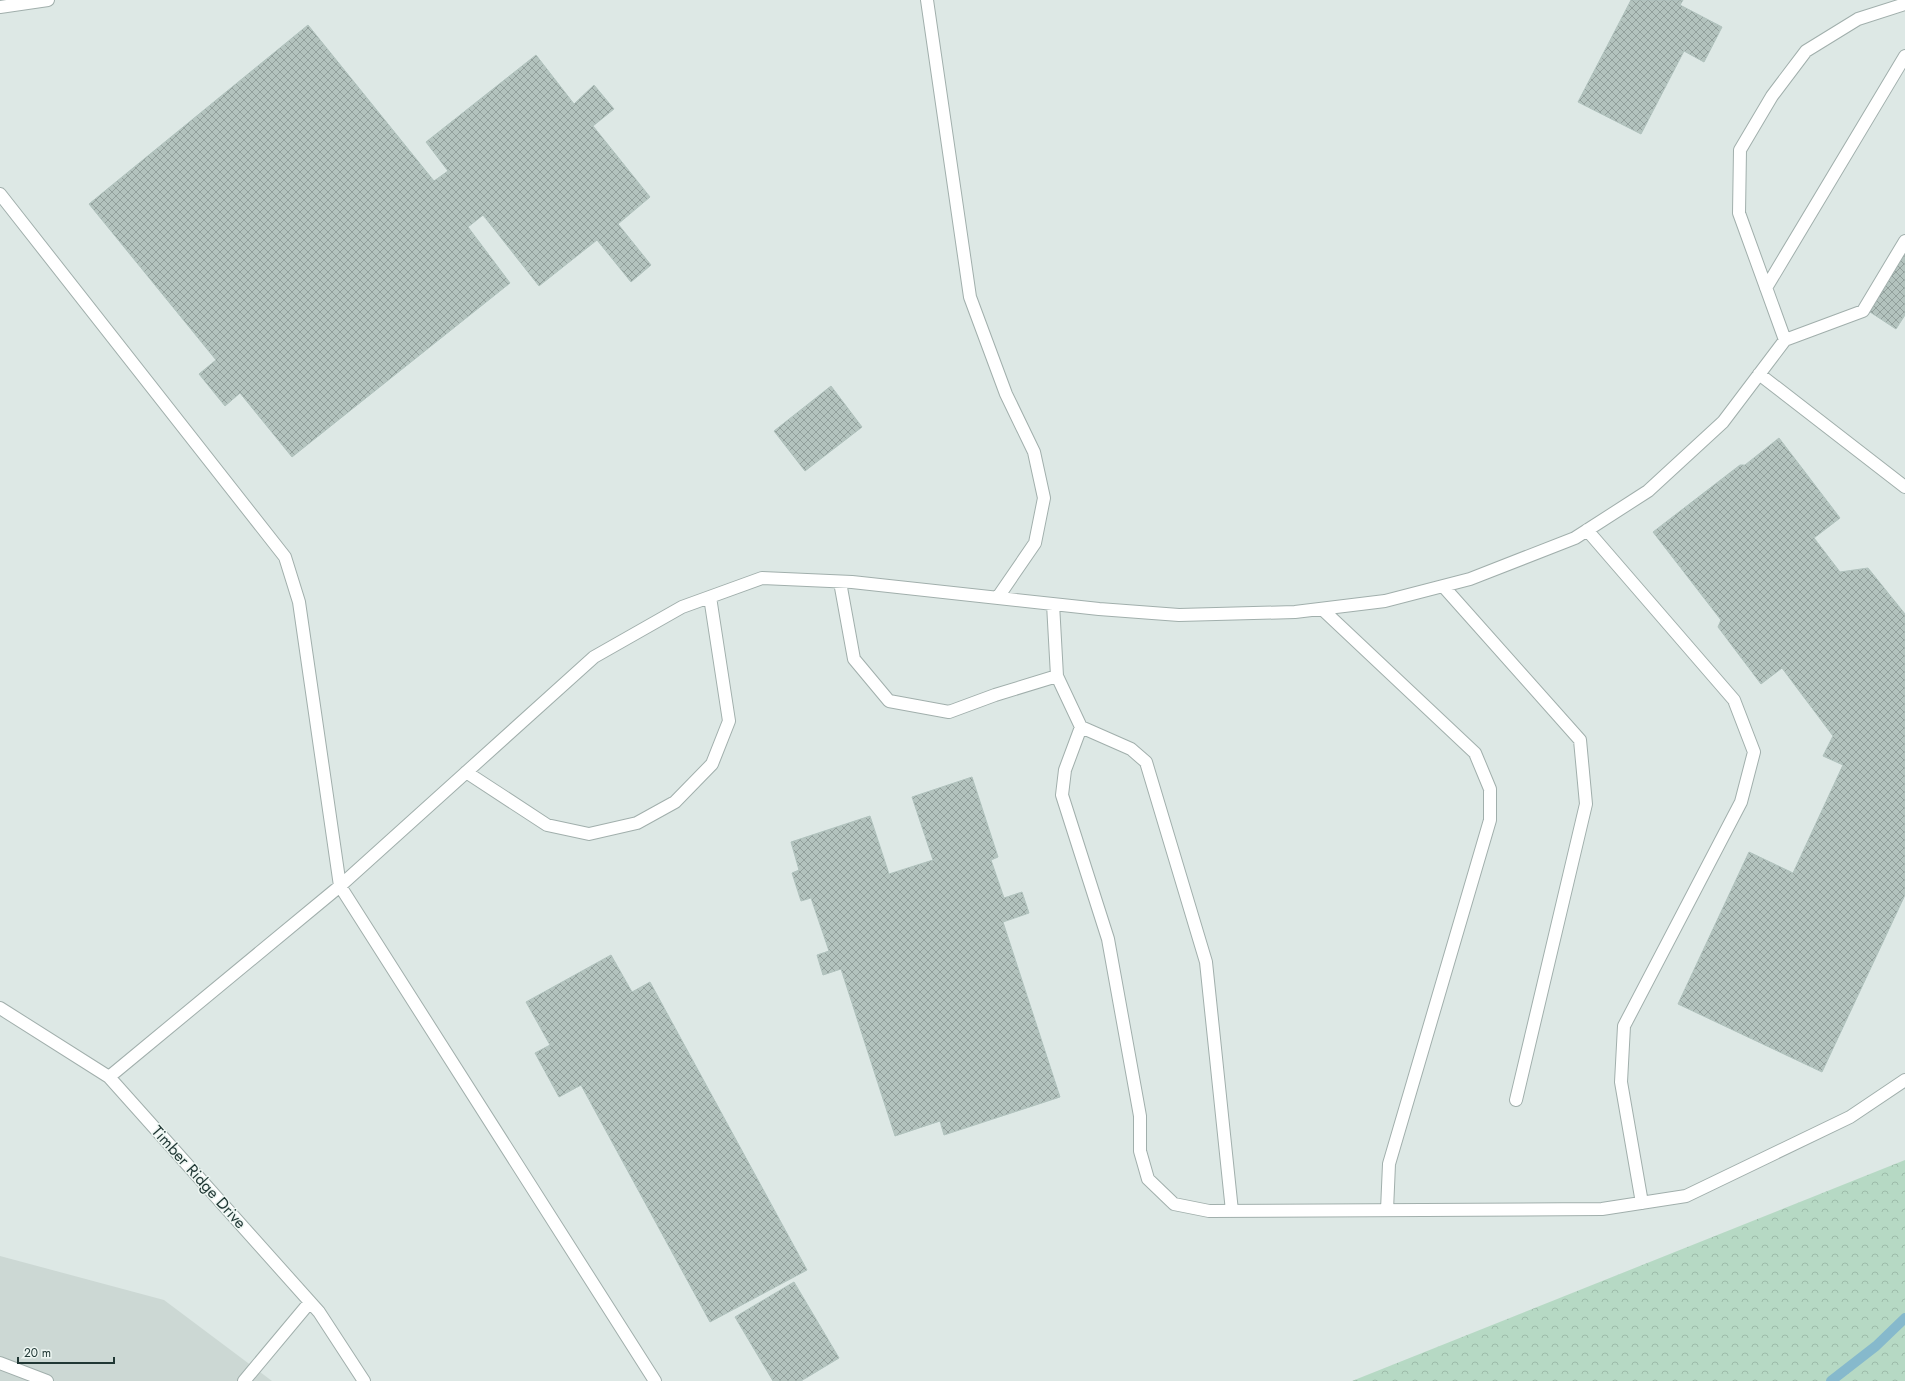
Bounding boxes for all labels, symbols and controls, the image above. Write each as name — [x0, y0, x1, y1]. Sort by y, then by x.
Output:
street label: Timber Ridge Drive — [146, 1120, 252, 1234]
scale bar — [18, 1339, 114, 1365]
text: 20 m — [24, 1344, 51, 1362]

